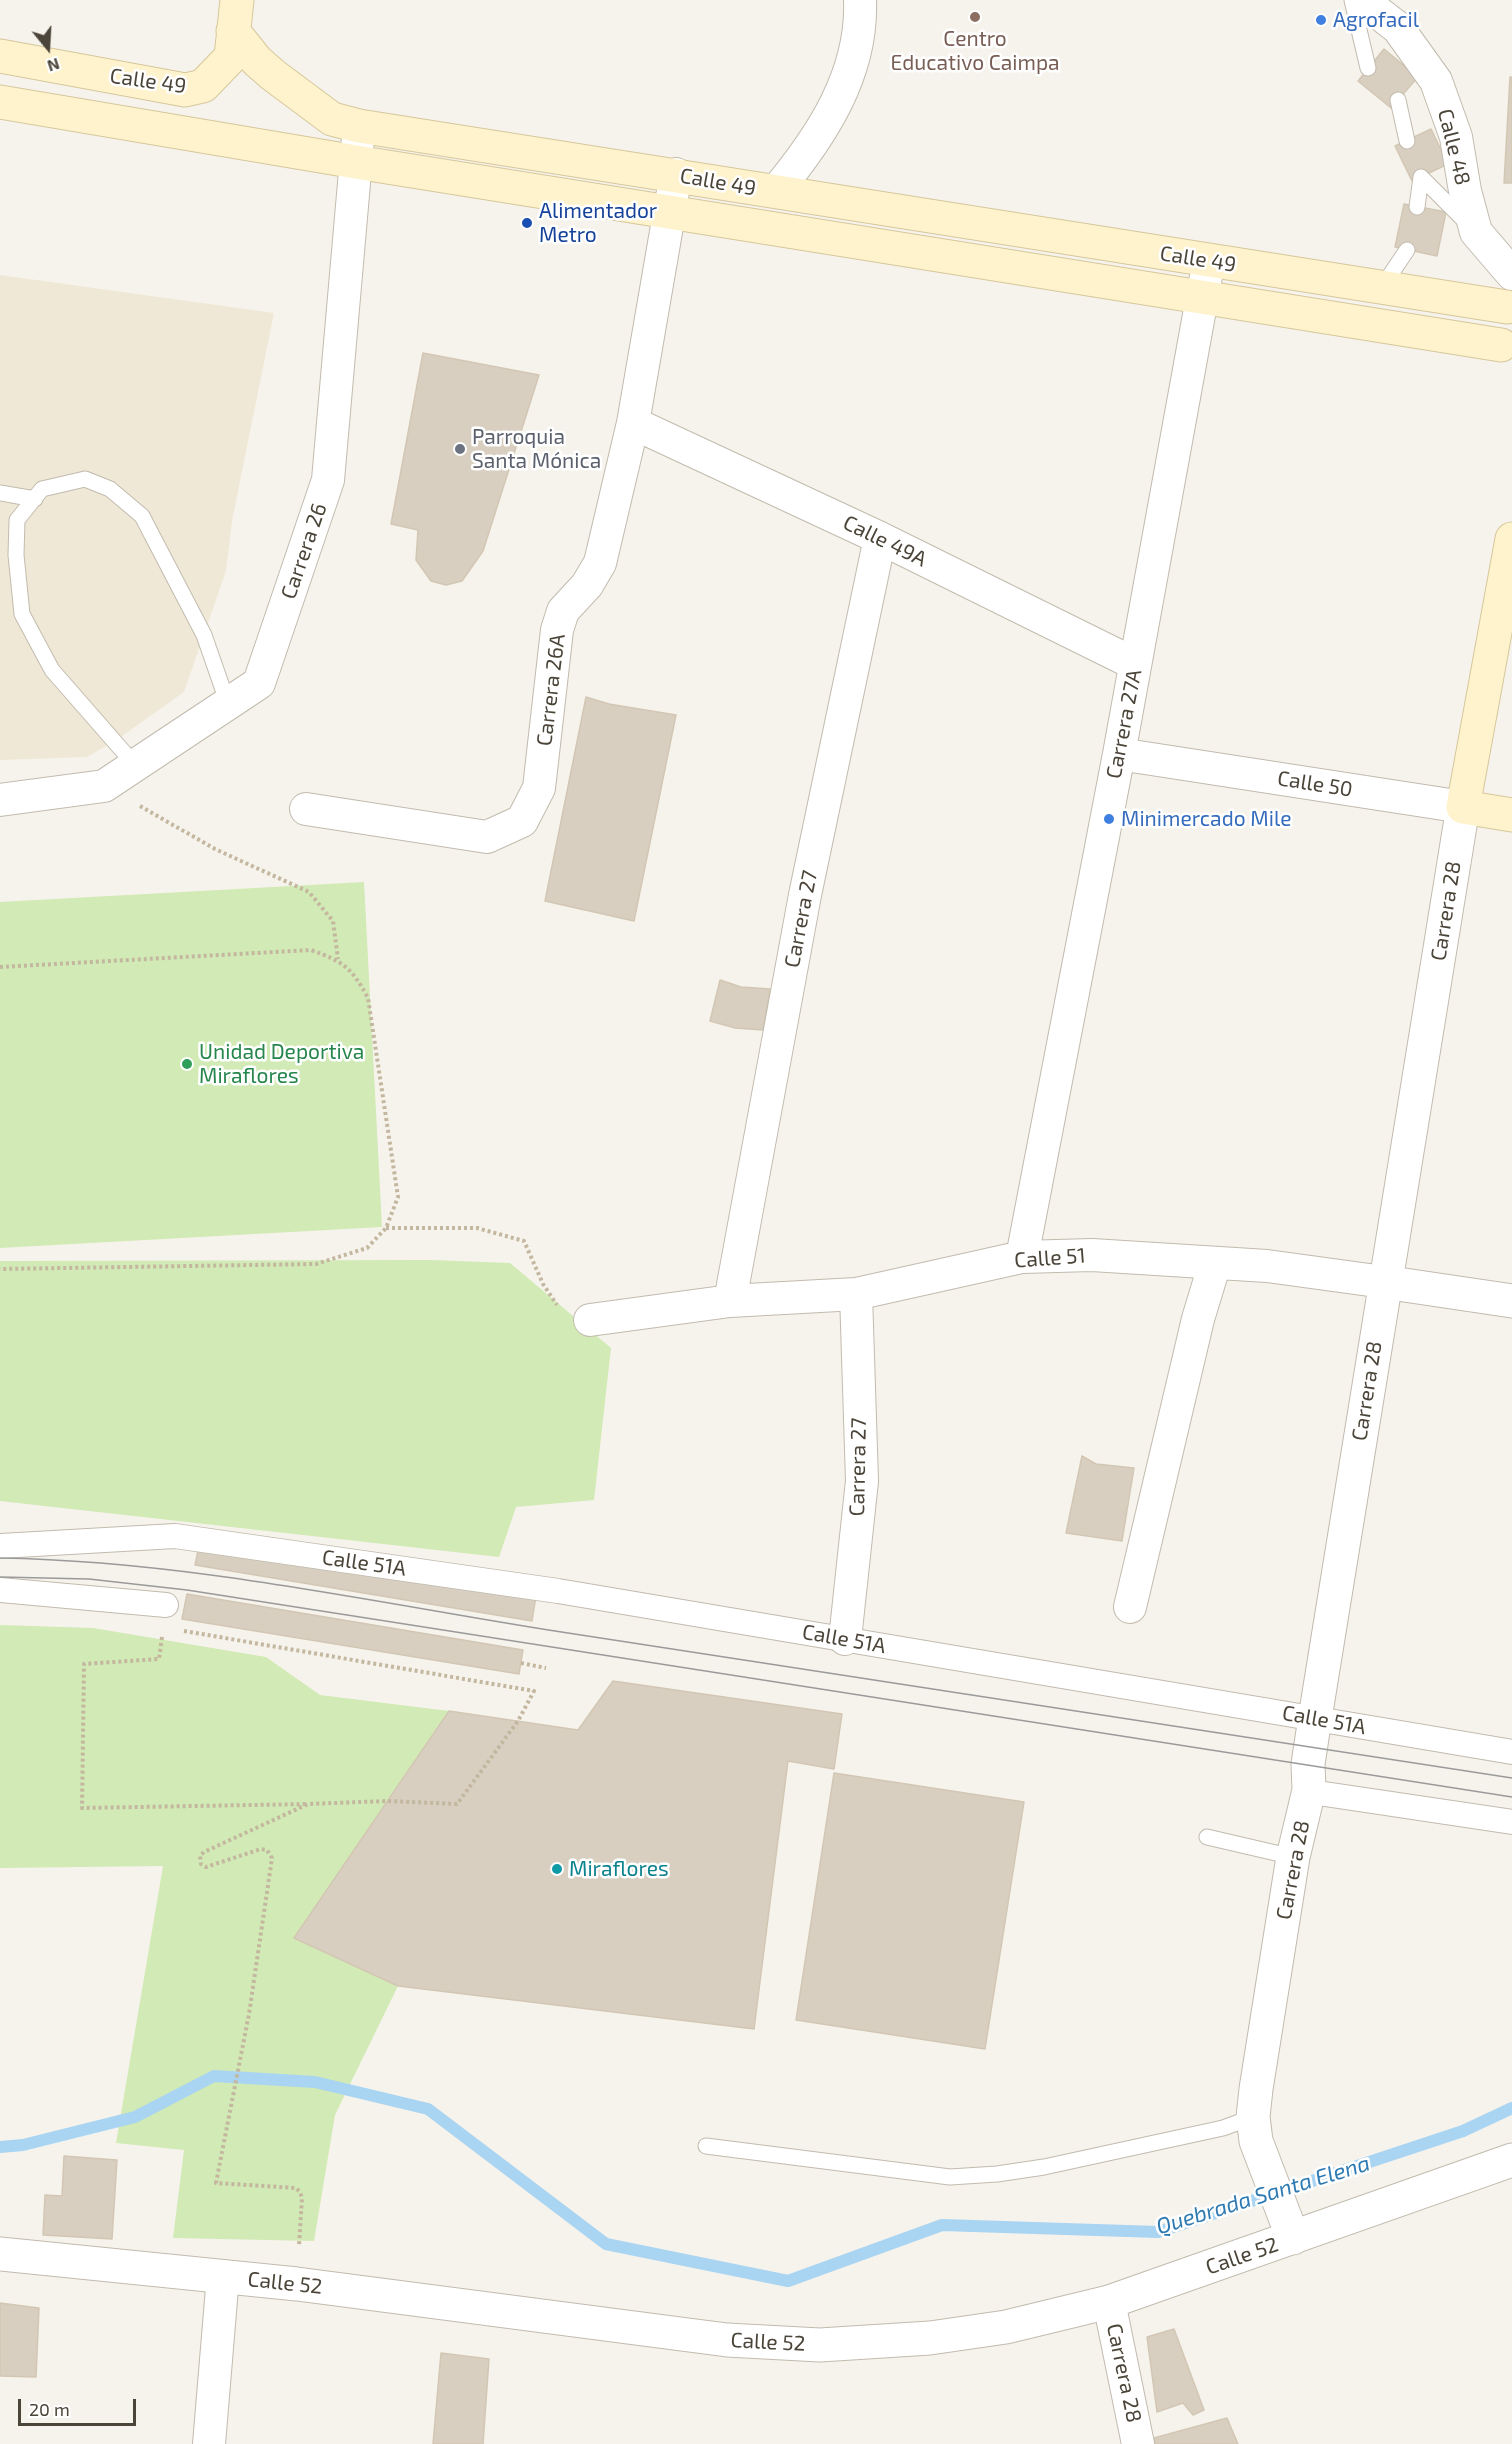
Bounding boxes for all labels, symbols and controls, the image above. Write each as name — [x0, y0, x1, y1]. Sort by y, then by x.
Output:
place label: Agrofacil — [1333, 7, 1419, 33]
marker: Centro Educativo Caimpa — [968, 10, 982, 24]
marker: Agrofacil — [1314, 13, 1328, 27]
north arrow — [18, 18, 78, 78]
place label: Centro Educativo Caimpa — [890, 26, 1060, 76]
text: N — [45, 55, 62, 76]
street label: Calle 49 — [108, 63, 188, 99]
street label: Calle 48 — [1432, 106, 1476, 188]
street label: Calle 49 — [678, 163, 758, 201]
place label: Alimentador Metro — [539, 198, 657, 248]
marker: Alimentador Metro — [520, 216, 534, 230]
street label: Calle 49 — [1158, 241, 1238, 277]
place label: Parroquia Santa Mónica — [472, 424, 601, 474]
marker: Parroquia Santa Mónica — [453, 442, 467, 456]
street label: Carrera 26 — [276, 500, 332, 602]
street label: Calle 49A — [839, 510, 931, 572]
street label: Carrera 26A — [532, 632, 570, 748]
street label: Carrera 27A — [1101, 667, 1147, 781]
street label: Calle 50 — [1276, 766, 1354, 802]
place label: Minimercado Mile — [1121, 806, 1291, 832]
marker: Minimercado Mile — [1102, 812, 1116, 826]
street label: Carrera 28 — [1426, 859, 1466, 963]
street label: Carrera 27 — [779, 868, 823, 970]
place label: Unidad Deportiva Miraflores — [199, 1039, 364, 1089]
marker: Unidad Deportiva Miraflores — [180, 1057, 194, 1071]
street label: Calle 51 — [1013, 1243, 1087, 1273]
street label: Carrera 28 — [1347, 1339, 1387, 1443]
street label: Carrera 27 — [845, 1418, 871, 1516]
street label: Calle 51A — [320, 1545, 408, 1581]
street label: Calle 51A — [800, 1619, 888, 1659]
street label: Calle 51A — [1280, 1700, 1368, 1740]
street label: Carrera 28 — [1271, 1818, 1315, 1922]
place label: Miraflores — [569, 1856, 669, 1882]
marker: Miraflores — [550, 1862, 564, 1876]
water label: Quebrada Santa Elena — [1153, 2150, 1373, 2240]
street label: Calle 52 — [1202, 2232, 1282, 2280]
street label: Calle 52 — [246, 2267, 324, 2299]
street label: Carrera 28 — [1101, 2321, 1147, 2425]
street label: Calle 52 — [730, 2327, 806, 2357]
scale bar — [21, 2387, 140, 2425]
text: 20 m — [29, 2398, 70, 2420]

